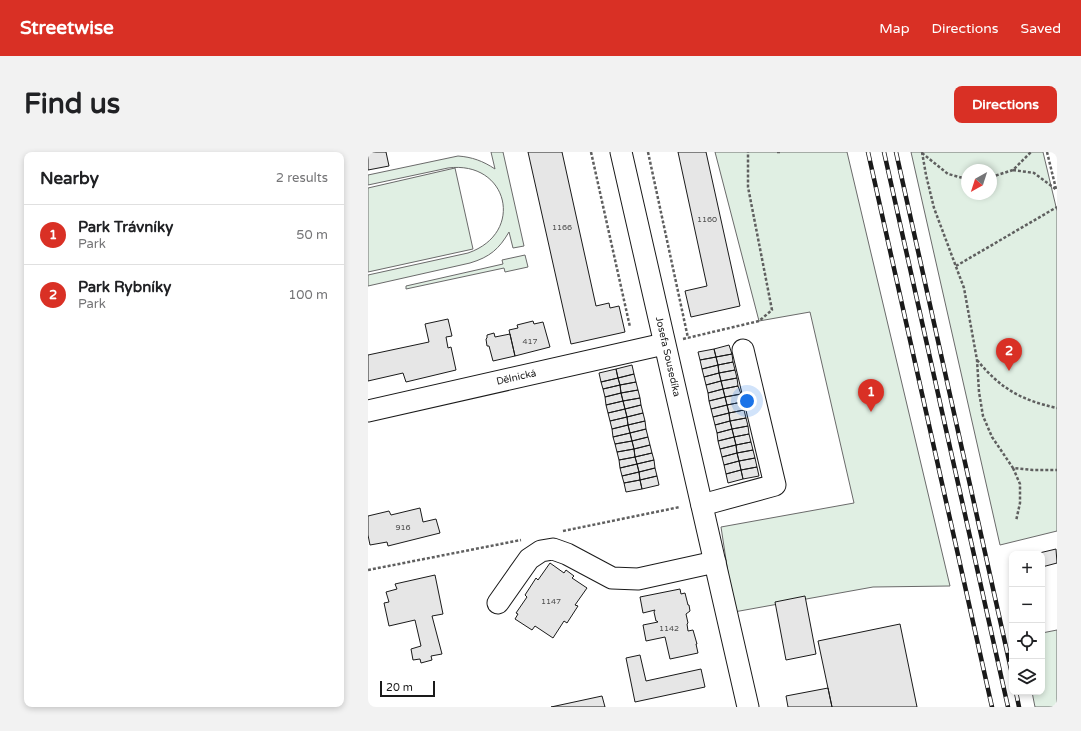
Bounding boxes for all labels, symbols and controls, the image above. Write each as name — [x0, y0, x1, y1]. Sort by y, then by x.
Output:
text: Streetwise — [20, 17, 114, 39]
text: Map — [879, 20, 910, 37]
text: Directions — [932, 20, 999, 37]
text: Saved — [1021, 20, 1061, 37]
button: Directions — [954, 86, 1057, 123]
text: Find us — [24, 87, 120, 121]
north arrow — [961, 164, 997, 200]
text: Nearby — [40, 168, 99, 189]
text: 2 results — [276, 170, 328, 186]
house number: 1160 — [697, 215, 717, 224]
text: Park Trávníky — [78, 218, 173, 236]
house number: 1166 — [552, 223, 572, 232]
text: 1 — [49, 227, 57, 243]
text: 50 m — [296, 227, 328, 243]
text: Park — [78, 236, 106, 252]
text: Park Rybníky — [78, 278, 171, 296]
text: 2 — [49, 287, 57, 303]
text: 100 m — [288, 287, 328, 303]
text: Park — [78, 296, 106, 312]
street label: Josefa Sousedíka — [653, 316, 683, 398]
house number: 417 — [522, 337, 538, 346]
pin: 2 — [996, 338, 1022, 371]
street label: Dělnická — [495, 367, 537, 388]
pin: 1 — [858, 379, 884, 412]
your location — [737, 391, 757, 411]
house number: 916 — [395, 523, 411, 532]
map controls — [1009, 551, 1045, 695]
button: + — [1009, 551, 1045, 587]
button: − — [1009, 587, 1045, 623]
house number: 1147 — [541, 597, 561, 606]
button: locate — [1009, 623, 1045, 659]
house number: 1142 — [659, 624, 679, 633]
button: layers — [1009, 659, 1045, 695]
scale bar — [380, 679, 435, 698]
text: 20 m — [386, 681, 413, 694]

